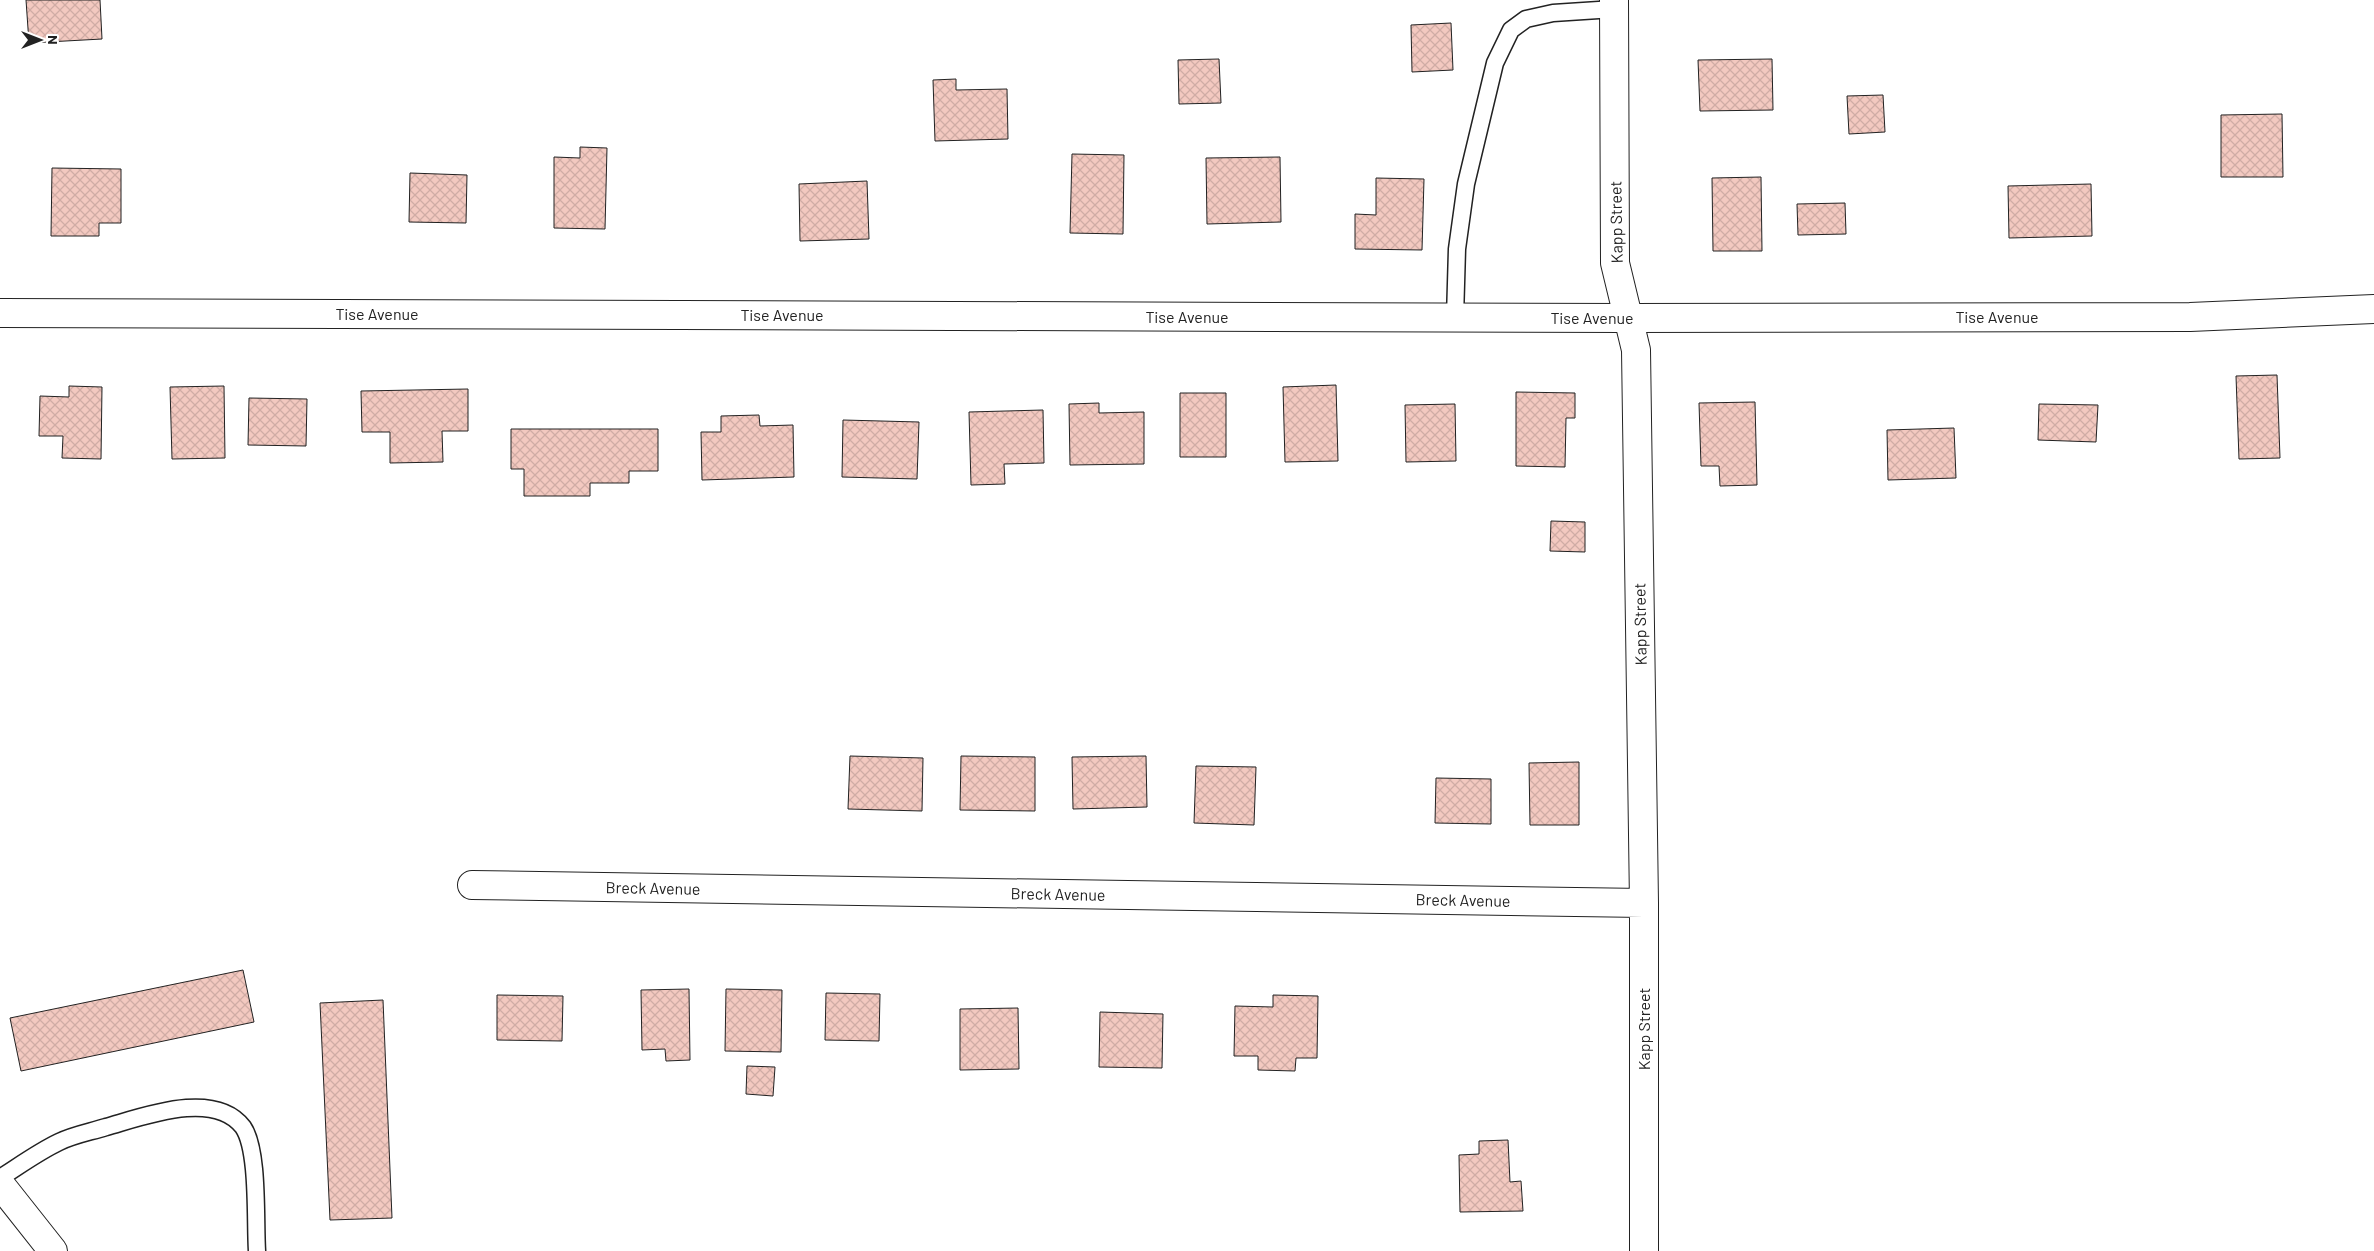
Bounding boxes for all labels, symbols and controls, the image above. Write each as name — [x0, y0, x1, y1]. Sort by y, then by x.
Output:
north arrow — [15, 15, 65, 65]
text: N — [45, 35, 62, 45]
street label: Kapp Street — [1605, 181, 1626, 263]
street label: Tise Avenue — [335, 304, 419, 323]
street label: Tise Avenue — [740, 305, 824, 324]
street label: Tise Avenue — [1145, 307, 1229, 326]
street label: Tise Avenue — [1955, 307, 2039, 326]
street label: Tise Avenue — [1550, 308, 1634, 327]
street label: Kapp Street — [1629, 583, 1650, 665]
street label: Breck Avenue — [605, 877, 701, 898]
street label: Breck Avenue — [1010, 883, 1106, 904]
street label: Breck Avenue — [1415, 889, 1511, 910]
street label: Kapp Street — [1634, 988, 1653, 1070]

